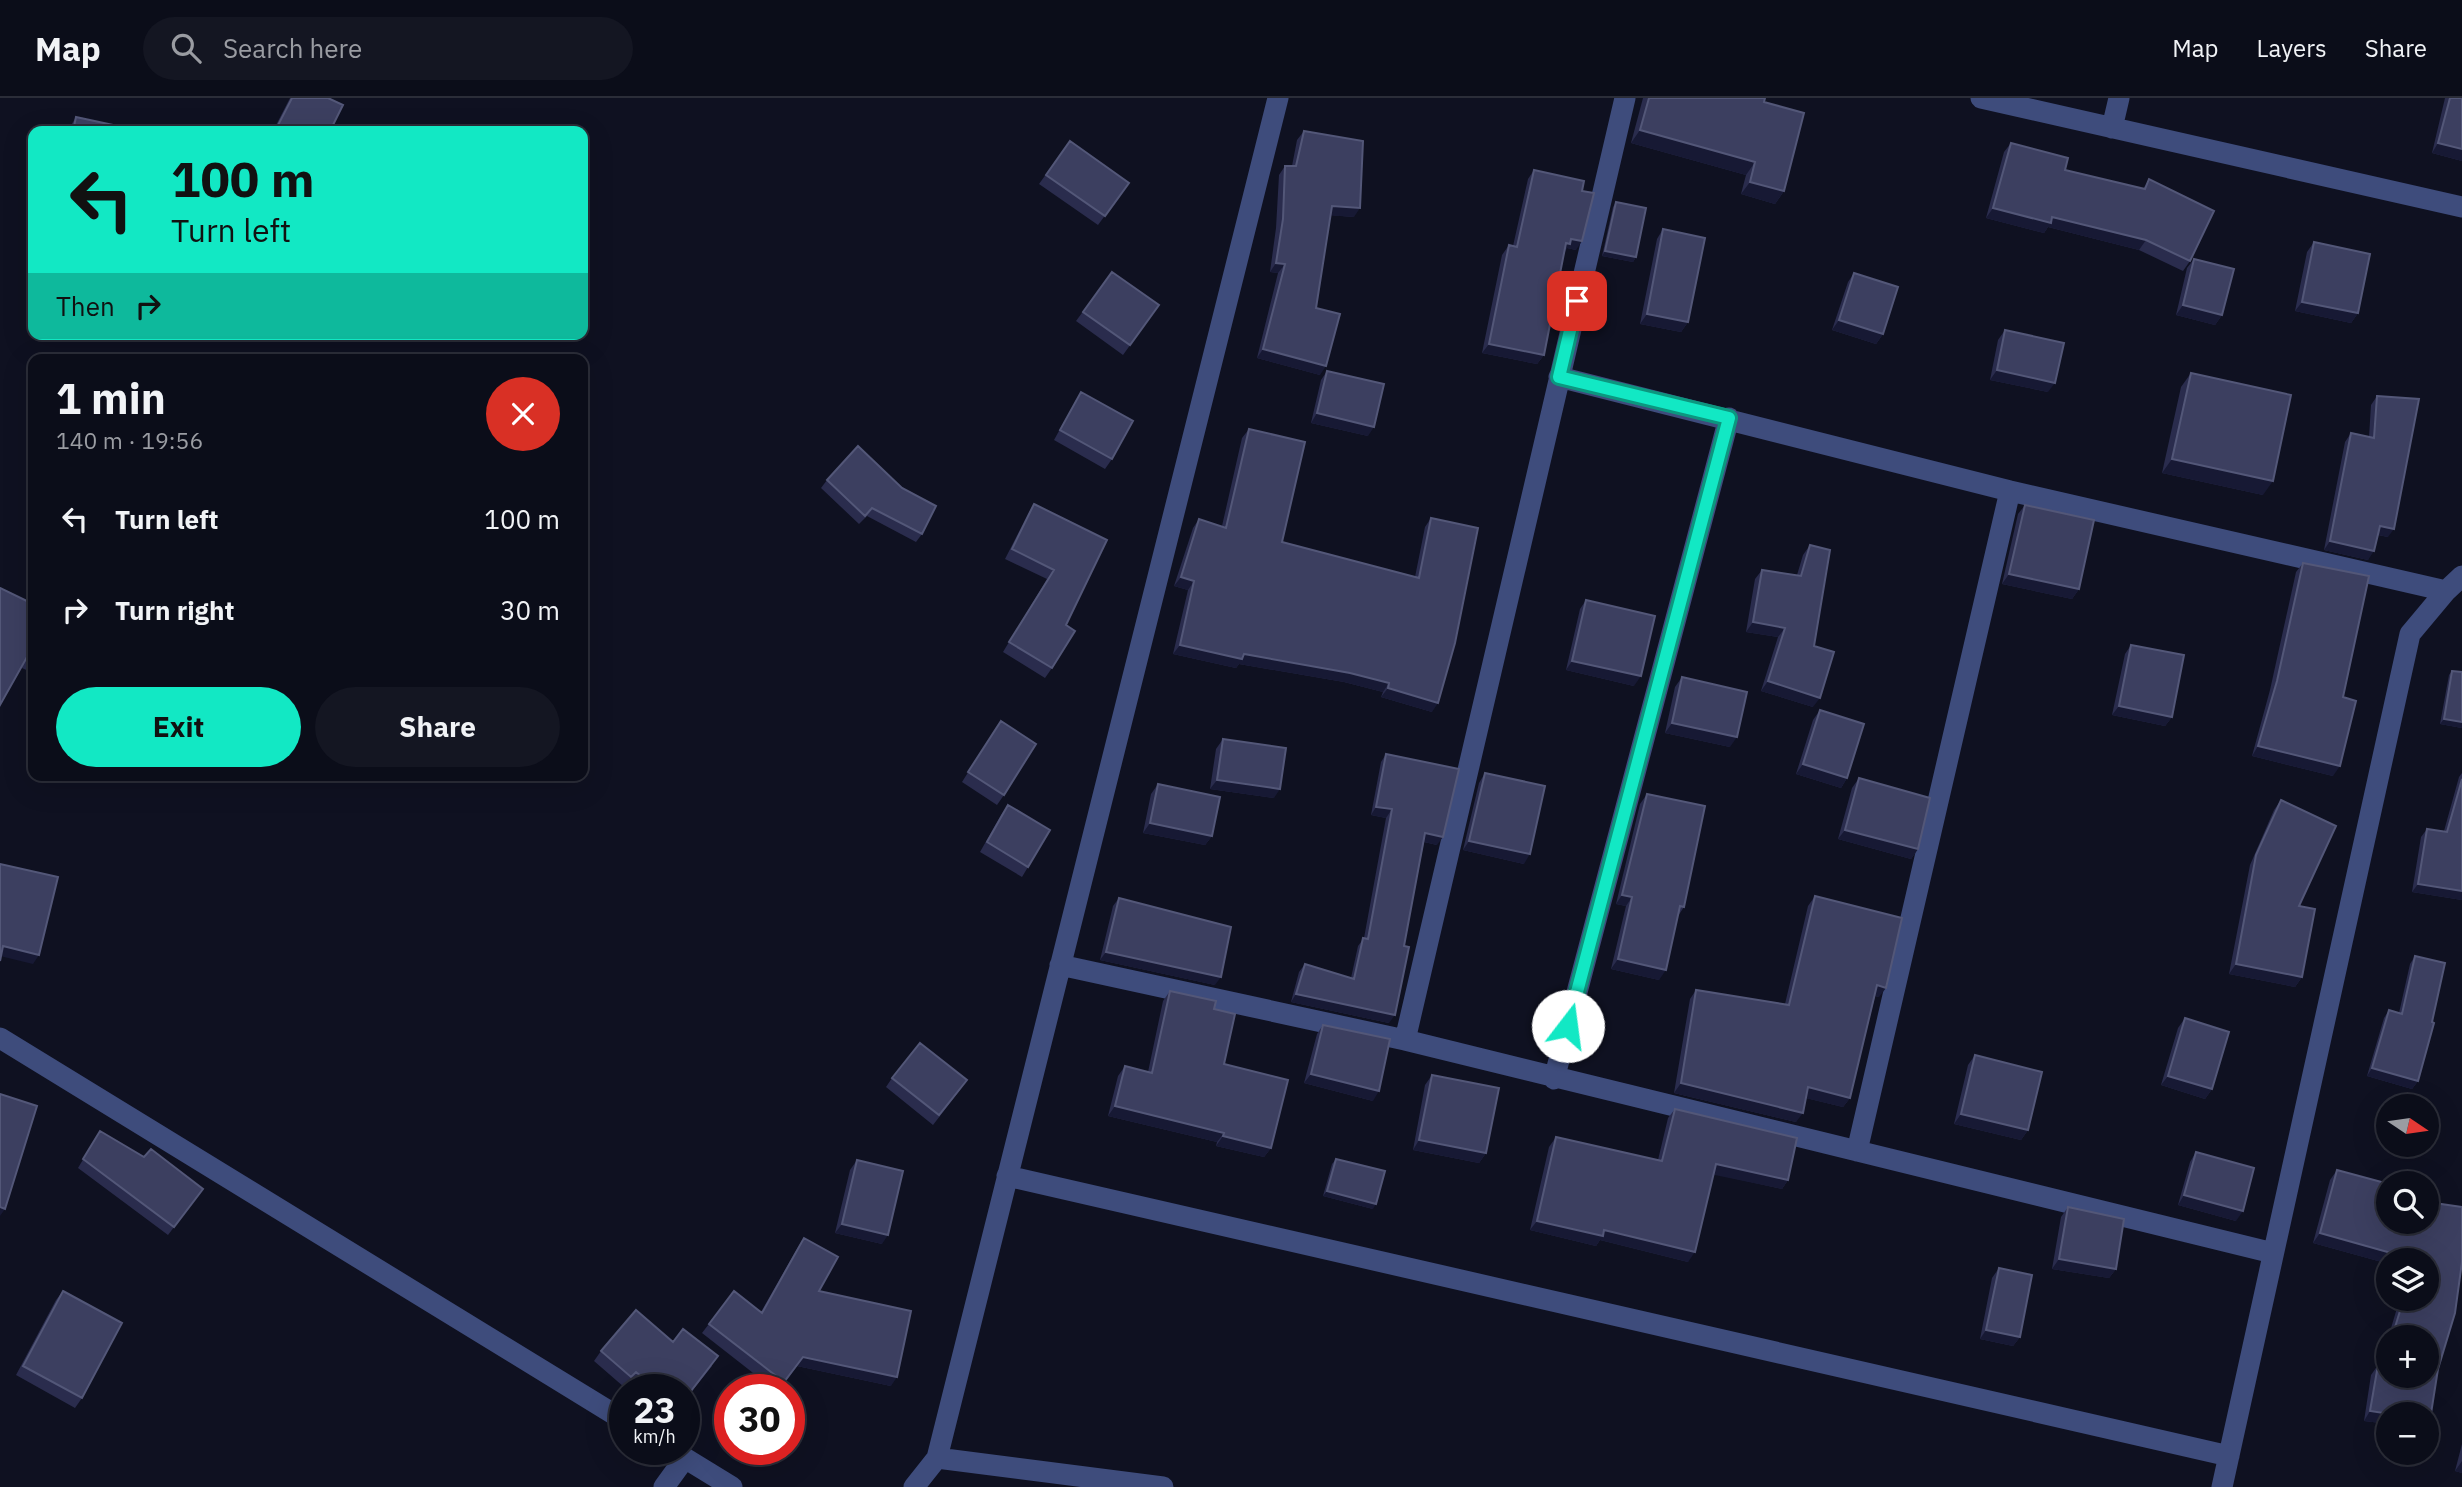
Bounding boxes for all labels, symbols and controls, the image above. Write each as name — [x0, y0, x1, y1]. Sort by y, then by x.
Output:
search box — [143, 17, 633, 80]
text: Map — [35, 27, 101, 70]
icon: search — [167, 29, 205, 67]
text: Search here — [223, 31, 362, 65]
text: Map — [2172, 32, 2219, 64]
text: Layers — [2257, 32, 2327, 64]
text: Share — [2365, 32, 2427, 64]
text: 100 m — [171, 147, 315, 210]
icon: left — [56, 154, 147, 245]
text: Turn left — [171, 209, 291, 251]
pin — [1547, 271, 1607, 331]
icon: arrive — [1558, 282, 1596, 320]
icon: right — [129, 287, 167, 325]
text: Then — [56, 289, 115, 323]
text: 1 min — [56, 371, 166, 426]
button: close — [486, 377, 560, 451]
text: 140 m · 19:56 — [56, 425, 203, 455]
icon: left — [56, 500, 94, 538]
text: Turn left — [115, 502, 218, 536]
text: 100 m — [484, 502, 560, 536]
icon: right — [56, 591, 94, 629]
text: Turn right — [115, 593, 234, 627]
text: 30 m — [500, 593, 560, 627]
button: Exit — [56, 687, 301, 767]
button: Share — [315, 687, 560, 767]
position arrow — [1531, 989, 1605, 1063]
north arrow — [2376, 1094, 2440, 1157]
map controls — [2376, 1094, 2439, 1465]
button: search — [2376, 1171, 2439, 1234]
button: layers — [2376, 1248, 2439, 1311]
button: + — [2376, 1325, 2439, 1388]
speed limit sign: 30 — [714, 1374, 805, 1465]
text: 23 — [633, 1387, 676, 1433]
button: − — [2376, 1402, 2439, 1465]
text: km/h — [633, 1425, 676, 1448]

